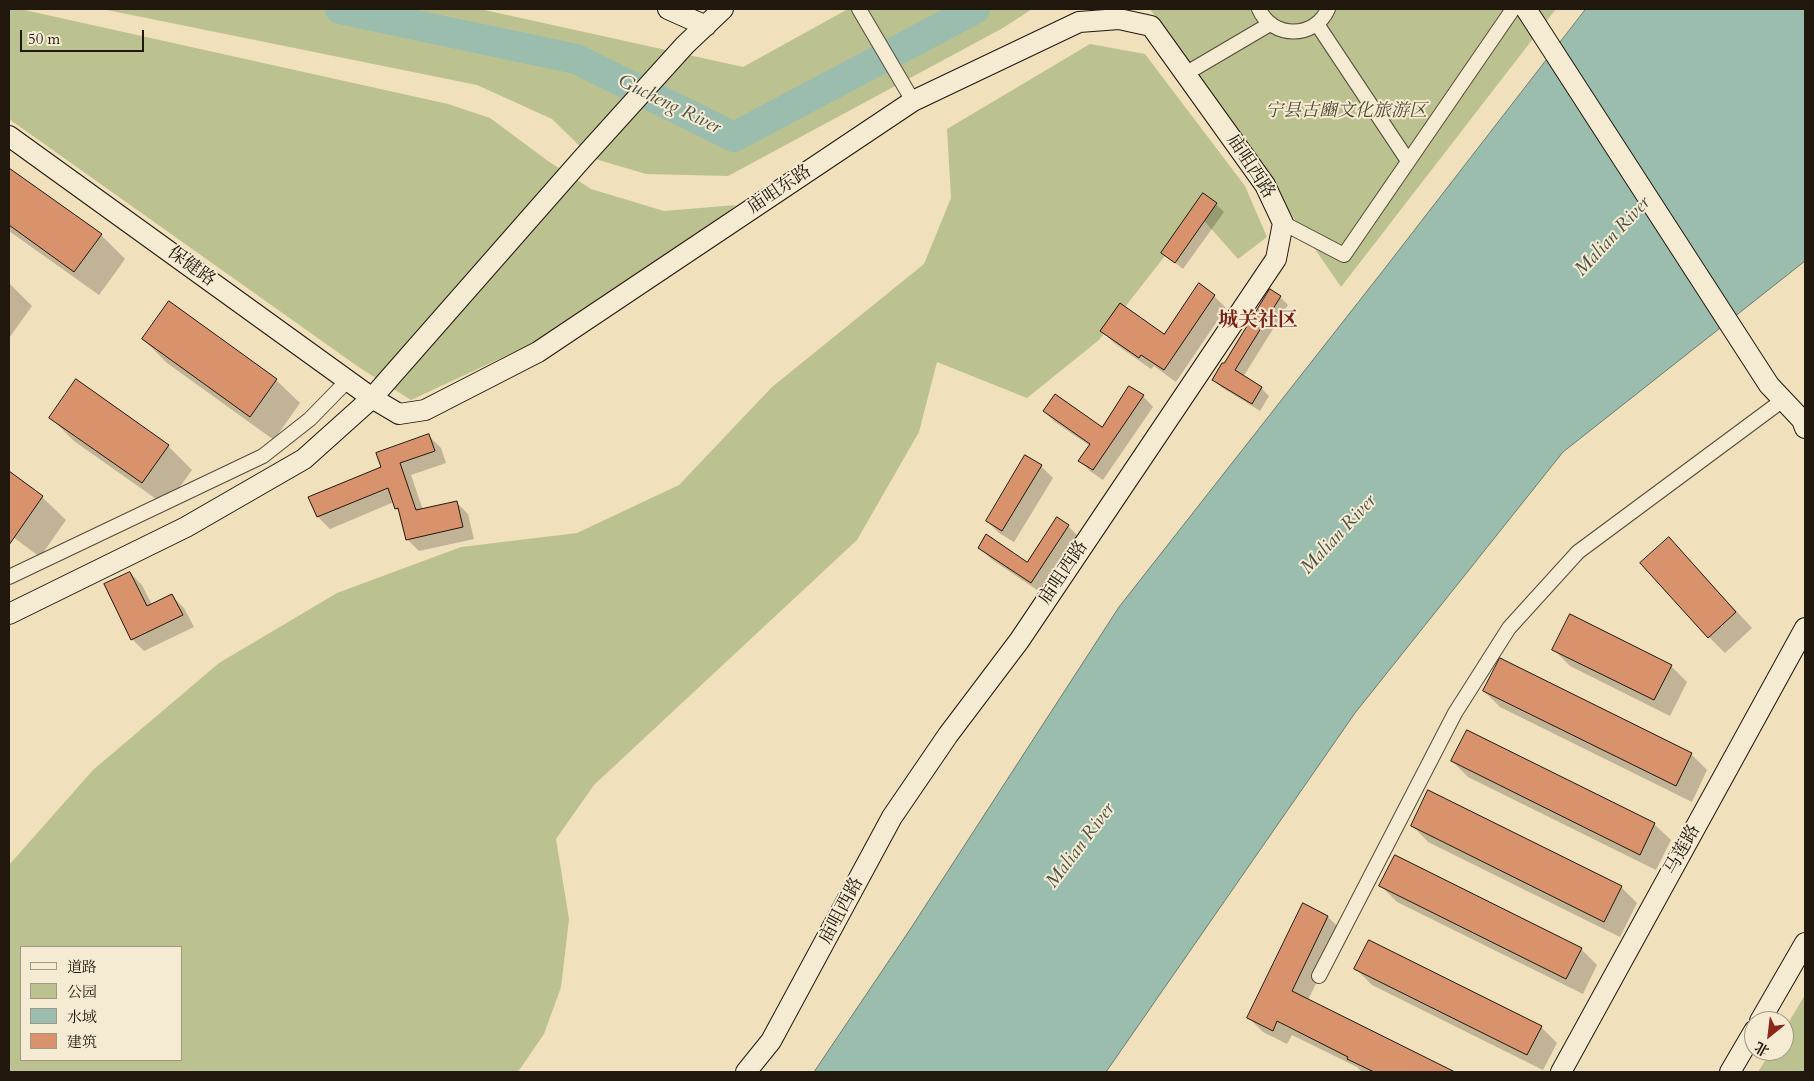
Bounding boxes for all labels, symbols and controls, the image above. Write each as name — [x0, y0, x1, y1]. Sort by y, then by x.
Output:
scale bar — [22, 20, 146, 52]
text: 50 m — [28, 29, 60, 49]
water label: Gucheng River — [614, 70, 724, 140]
park label: 宁县古豳文化旅游区 — [1265, 101, 1427, 123]
street label: 庙咀西路 — [1221, 131, 1279, 203]
street label: 庙咀东路 — [744, 161, 816, 219]
water label: Malian River — [1570, 193, 1656, 281]
street label: 保健路 — [163, 242, 219, 292]
district label: 城关社区 — [1218, 309, 1298, 333]
water label: Malian River — [1296, 491, 1382, 579]
street label: 庙咀西路 — [1035, 537, 1093, 609]
water label: Malian River — [1042, 799, 1120, 893]
street label: 马莲路 — [1660, 821, 1706, 879]
street label: 庙咀西路 — [816, 874, 868, 948]
legend — [20, 946, 182, 1061]
text: 道路 — [67, 957, 97, 977]
text: 公园 — [67, 982, 97, 1002]
text: 水域 — [67, 1007, 97, 1027]
north arrow — [1744, 1011, 1794, 1061]
text: 建筑 — [67, 1032, 97, 1052]
text: 北 — [1751, 1037, 1773, 1060]

